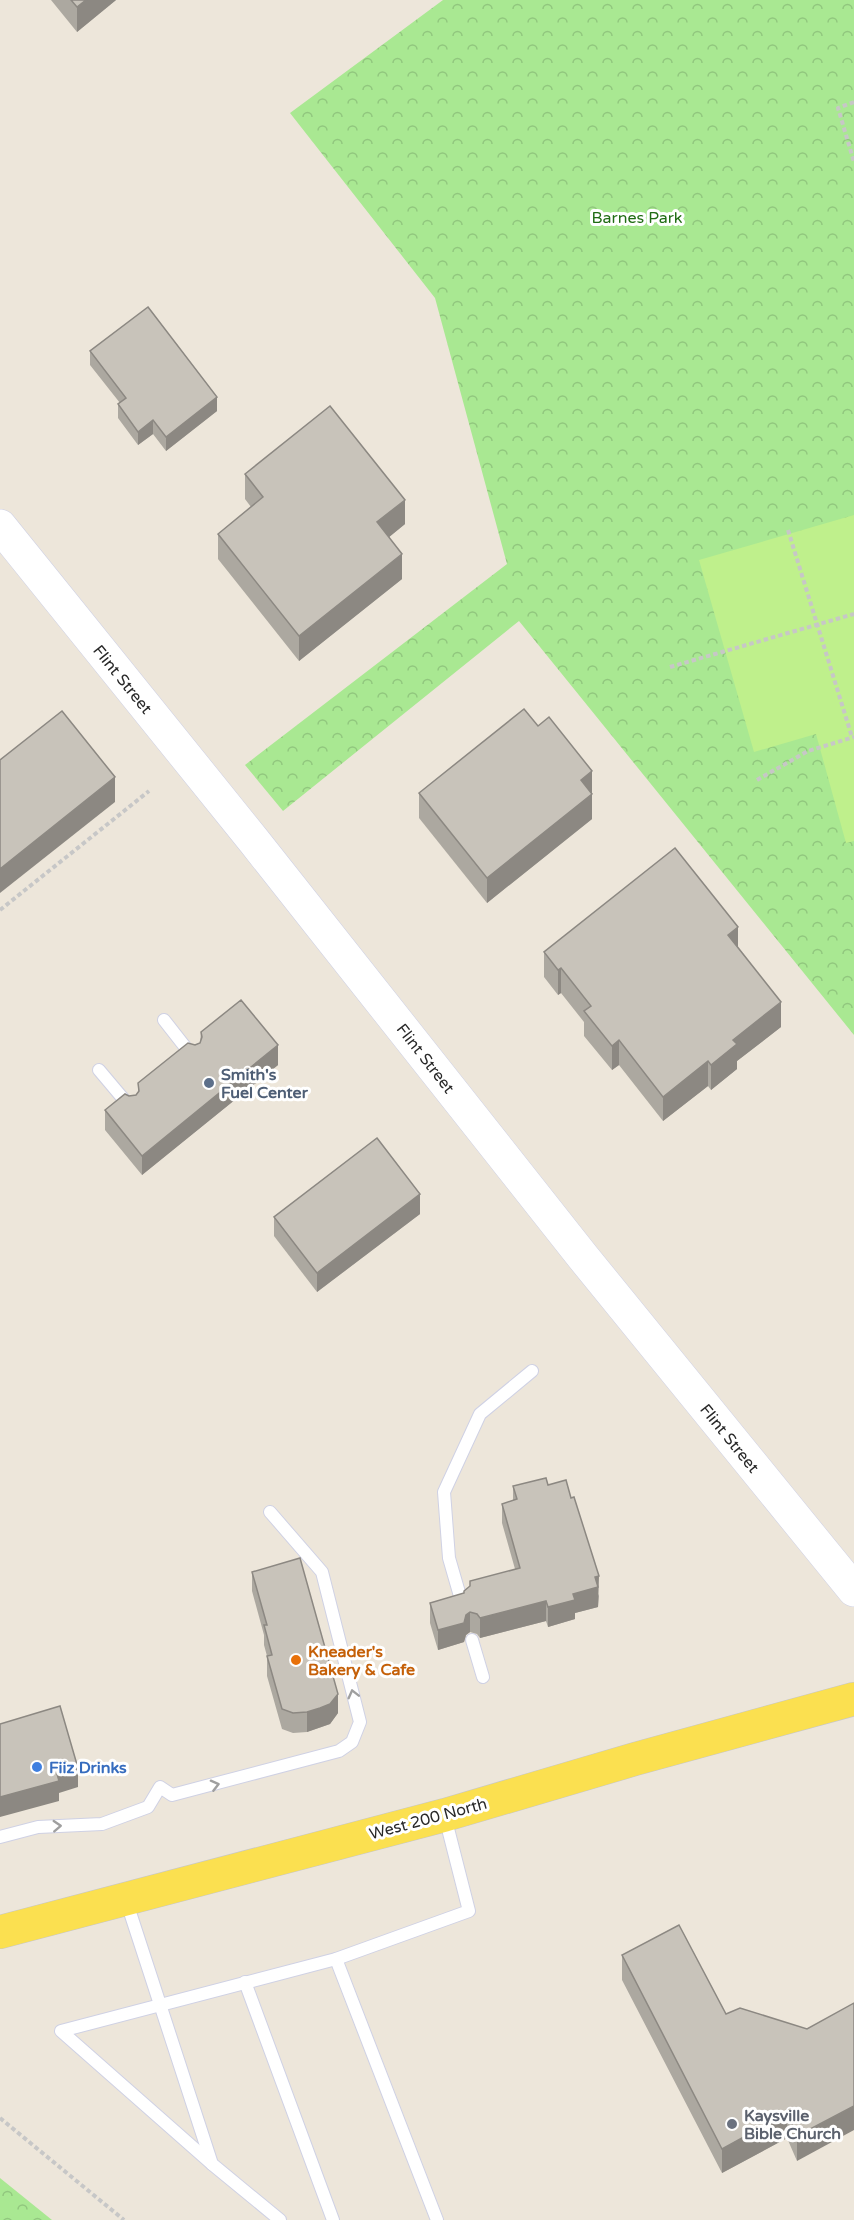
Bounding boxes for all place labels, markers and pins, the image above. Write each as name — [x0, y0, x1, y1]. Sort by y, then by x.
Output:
place label: Smith's Fuel Center — [221, 1065, 309, 1103]
marker: Smith's Fuel Center — [202, 1076, 216, 1090]
place label: Kneader's Bakery & Cafe — [308, 1642, 415, 1680]
marker: Kneader's Bakery & Cafe — [289, 1653, 303, 1667]
place label: Fiiz Drinks — [49, 1758, 127, 1778]
marker: Fiiz Drinks — [30, 1760, 44, 1774]
place label: Kaysville Bible Church — [744, 2106, 841, 2144]
marker: Kaysville Bible Church — [725, 2117, 739, 2131]

